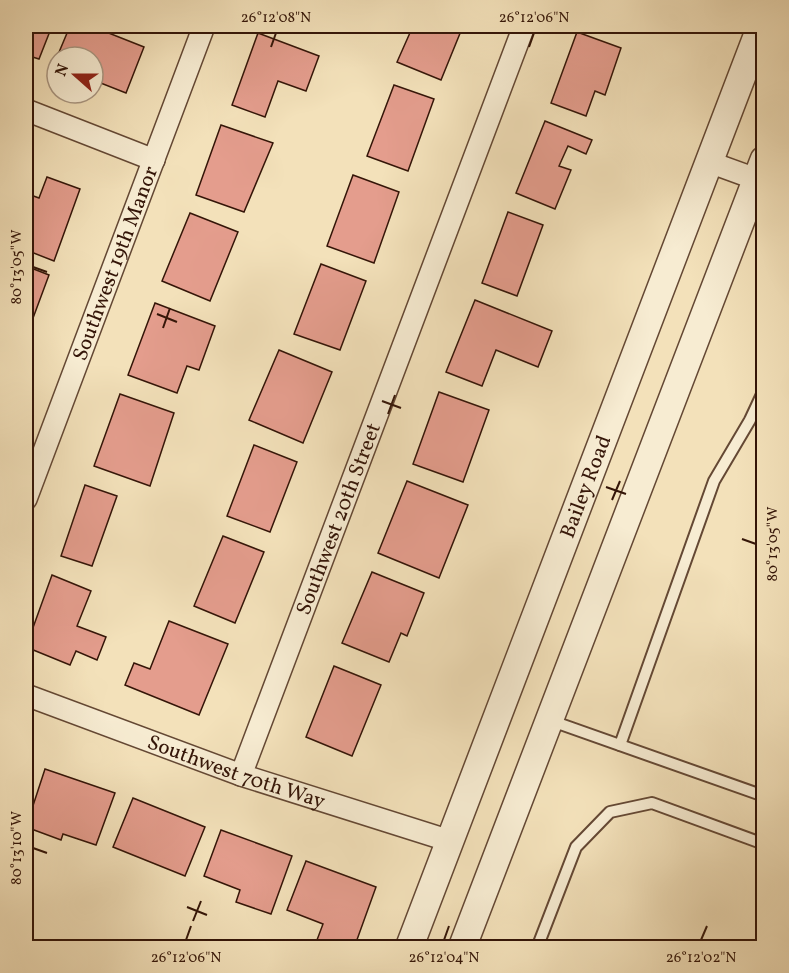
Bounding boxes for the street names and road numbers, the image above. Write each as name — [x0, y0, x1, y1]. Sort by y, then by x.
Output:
street label: Southwest 19th Manor — [66, 162, 166, 365]
street label: Southwest 20th Street — [290, 419, 389, 619]
street label: Bailey Road — [554, 431, 619, 543]
street label: Southwest 70th Way — [143, 728, 329, 817]

